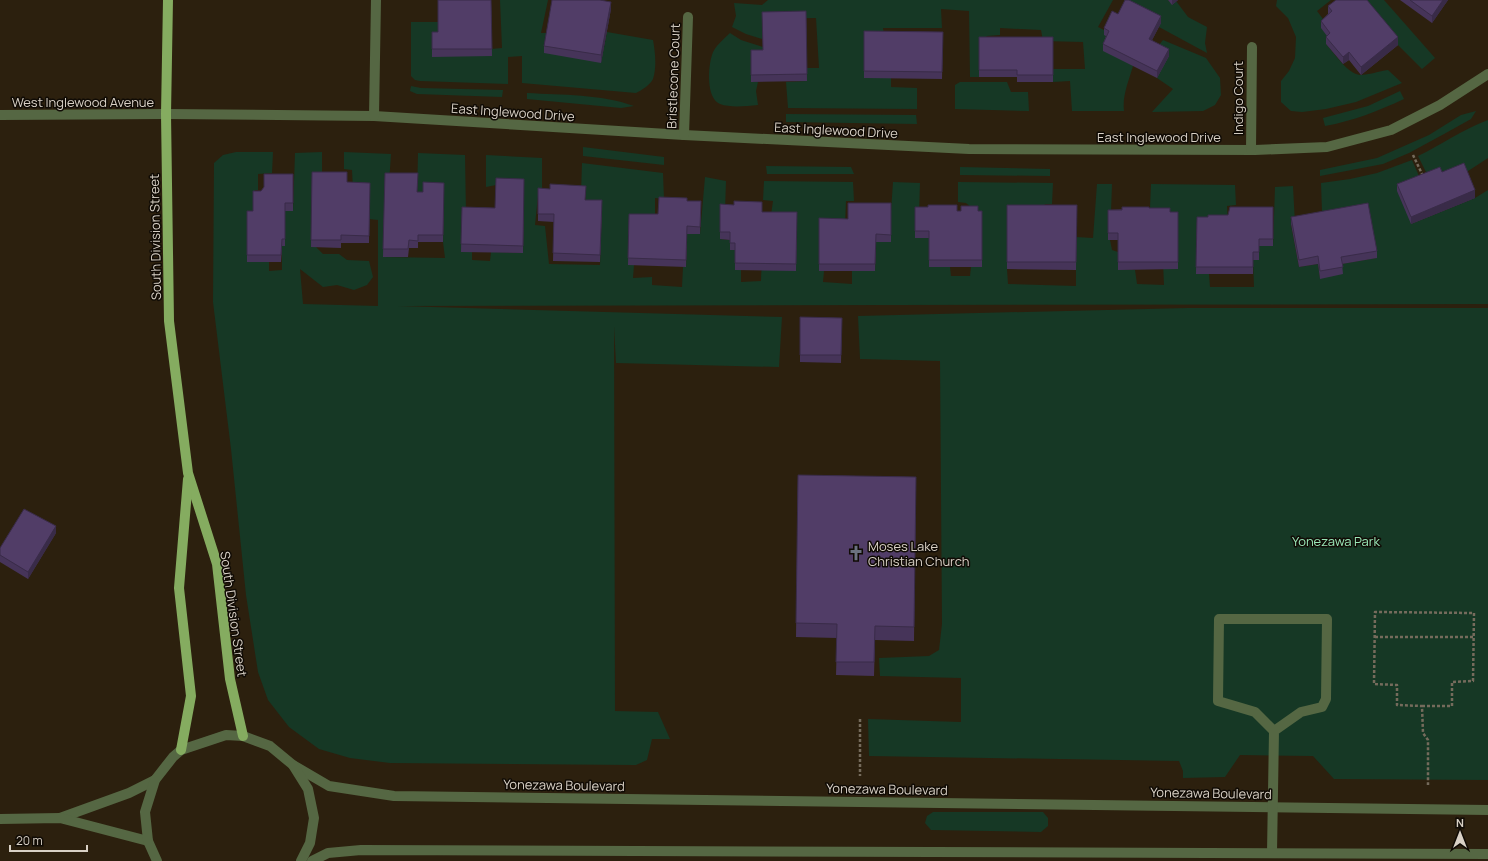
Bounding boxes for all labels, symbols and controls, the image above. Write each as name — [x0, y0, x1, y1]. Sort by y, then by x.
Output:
street label: Bristlecone Court — [662, 23, 684, 129]
street label: Indigo Court — [1229, 61, 1247, 135]
street label: West Inglewood Avenue — [12, 93, 155, 111]
street label: East Inglewood Drive — [451, 99, 576, 125]
street label: East Inglewood Drive — [774, 118, 899, 142]
street label: East Inglewood Drive — [1097, 128, 1221, 146]
street label: South Division Street — [145, 174, 165, 300]
park label: Yonezawa Park — [1292, 532, 1381, 550]
place label: Moses Lake Christian Church — [868, 537, 970, 570]
church icon: Moses Lake Christian Church — [847, 544, 865, 562]
street label: South Division Street — [216, 550, 252, 678]
street label: Yonezawa Boulevard — [503, 775, 625, 795]
street label: Yonezawa Boulevard — [826, 779, 948, 799]
street label: Yonezawa Boulevard — [1150, 783, 1272, 803]
north arrow — [1440, 813, 1480, 853]
text: N — [1456, 815, 1464, 830]
scale bar — [10, 827, 87, 853]
text: 20 m — [16, 832, 43, 849]

